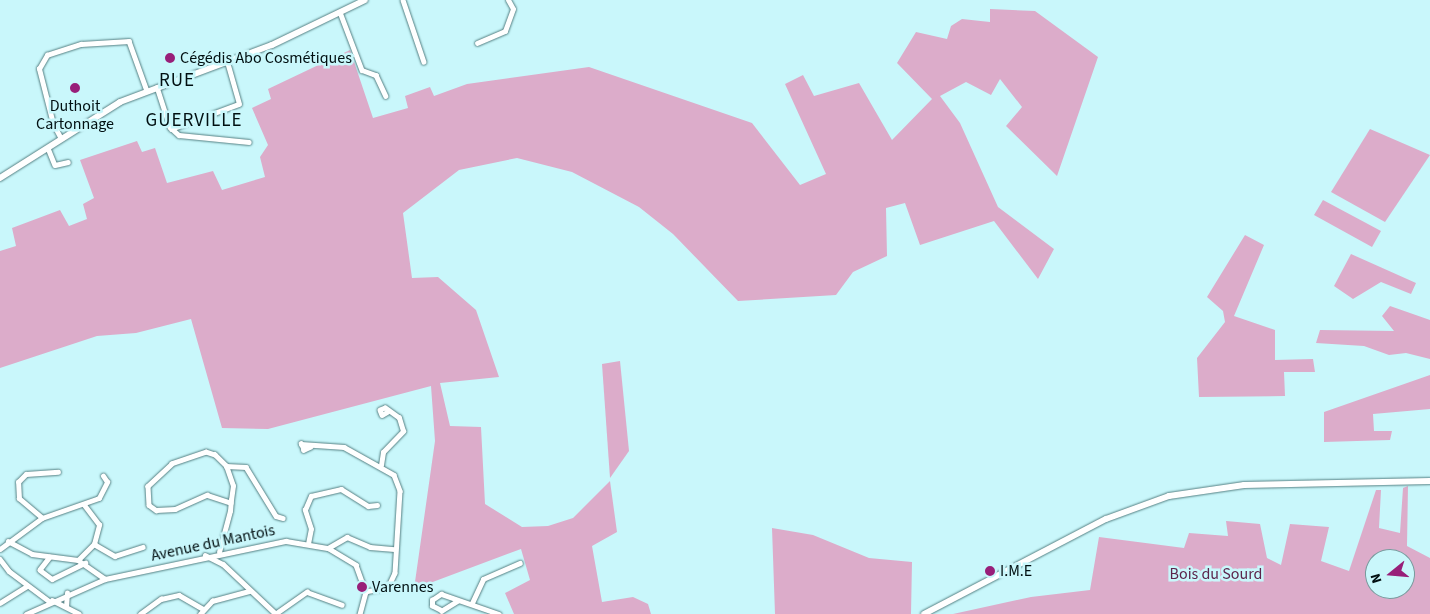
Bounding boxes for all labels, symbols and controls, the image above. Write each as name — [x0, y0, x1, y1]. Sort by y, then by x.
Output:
place label: Cégédis Abo Cosmétiques — [180, 48, 352, 68]
marker: Cégédis Abo Cosmétiques — [164, 52, 176, 64]
district label: RUE — [159, 70, 195, 92]
marker: Duthoit Cartonnage — [69, 82, 81, 94]
place label: Duthoit Cartonnage — [36, 96, 114, 134]
district label: GUERVILLE — [144, 110, 244, 132]
street label: Avenue du Mantois — [149, 520, 277, 566]
north arrow — [1365, 549, 1415, 599]
place label: I.M.E — [1000, 561, 1032, 581]
park label: Bois du Sourd — [1170, 564, 1262, 584]
marker: I.M.E — [984, 565, 996, 577]
text: N — [1366, 571, 1388, 585]
place label: Varennes — [372, 577, 433, 597]
marker: Varennes — [356, 581, 368, 593]

